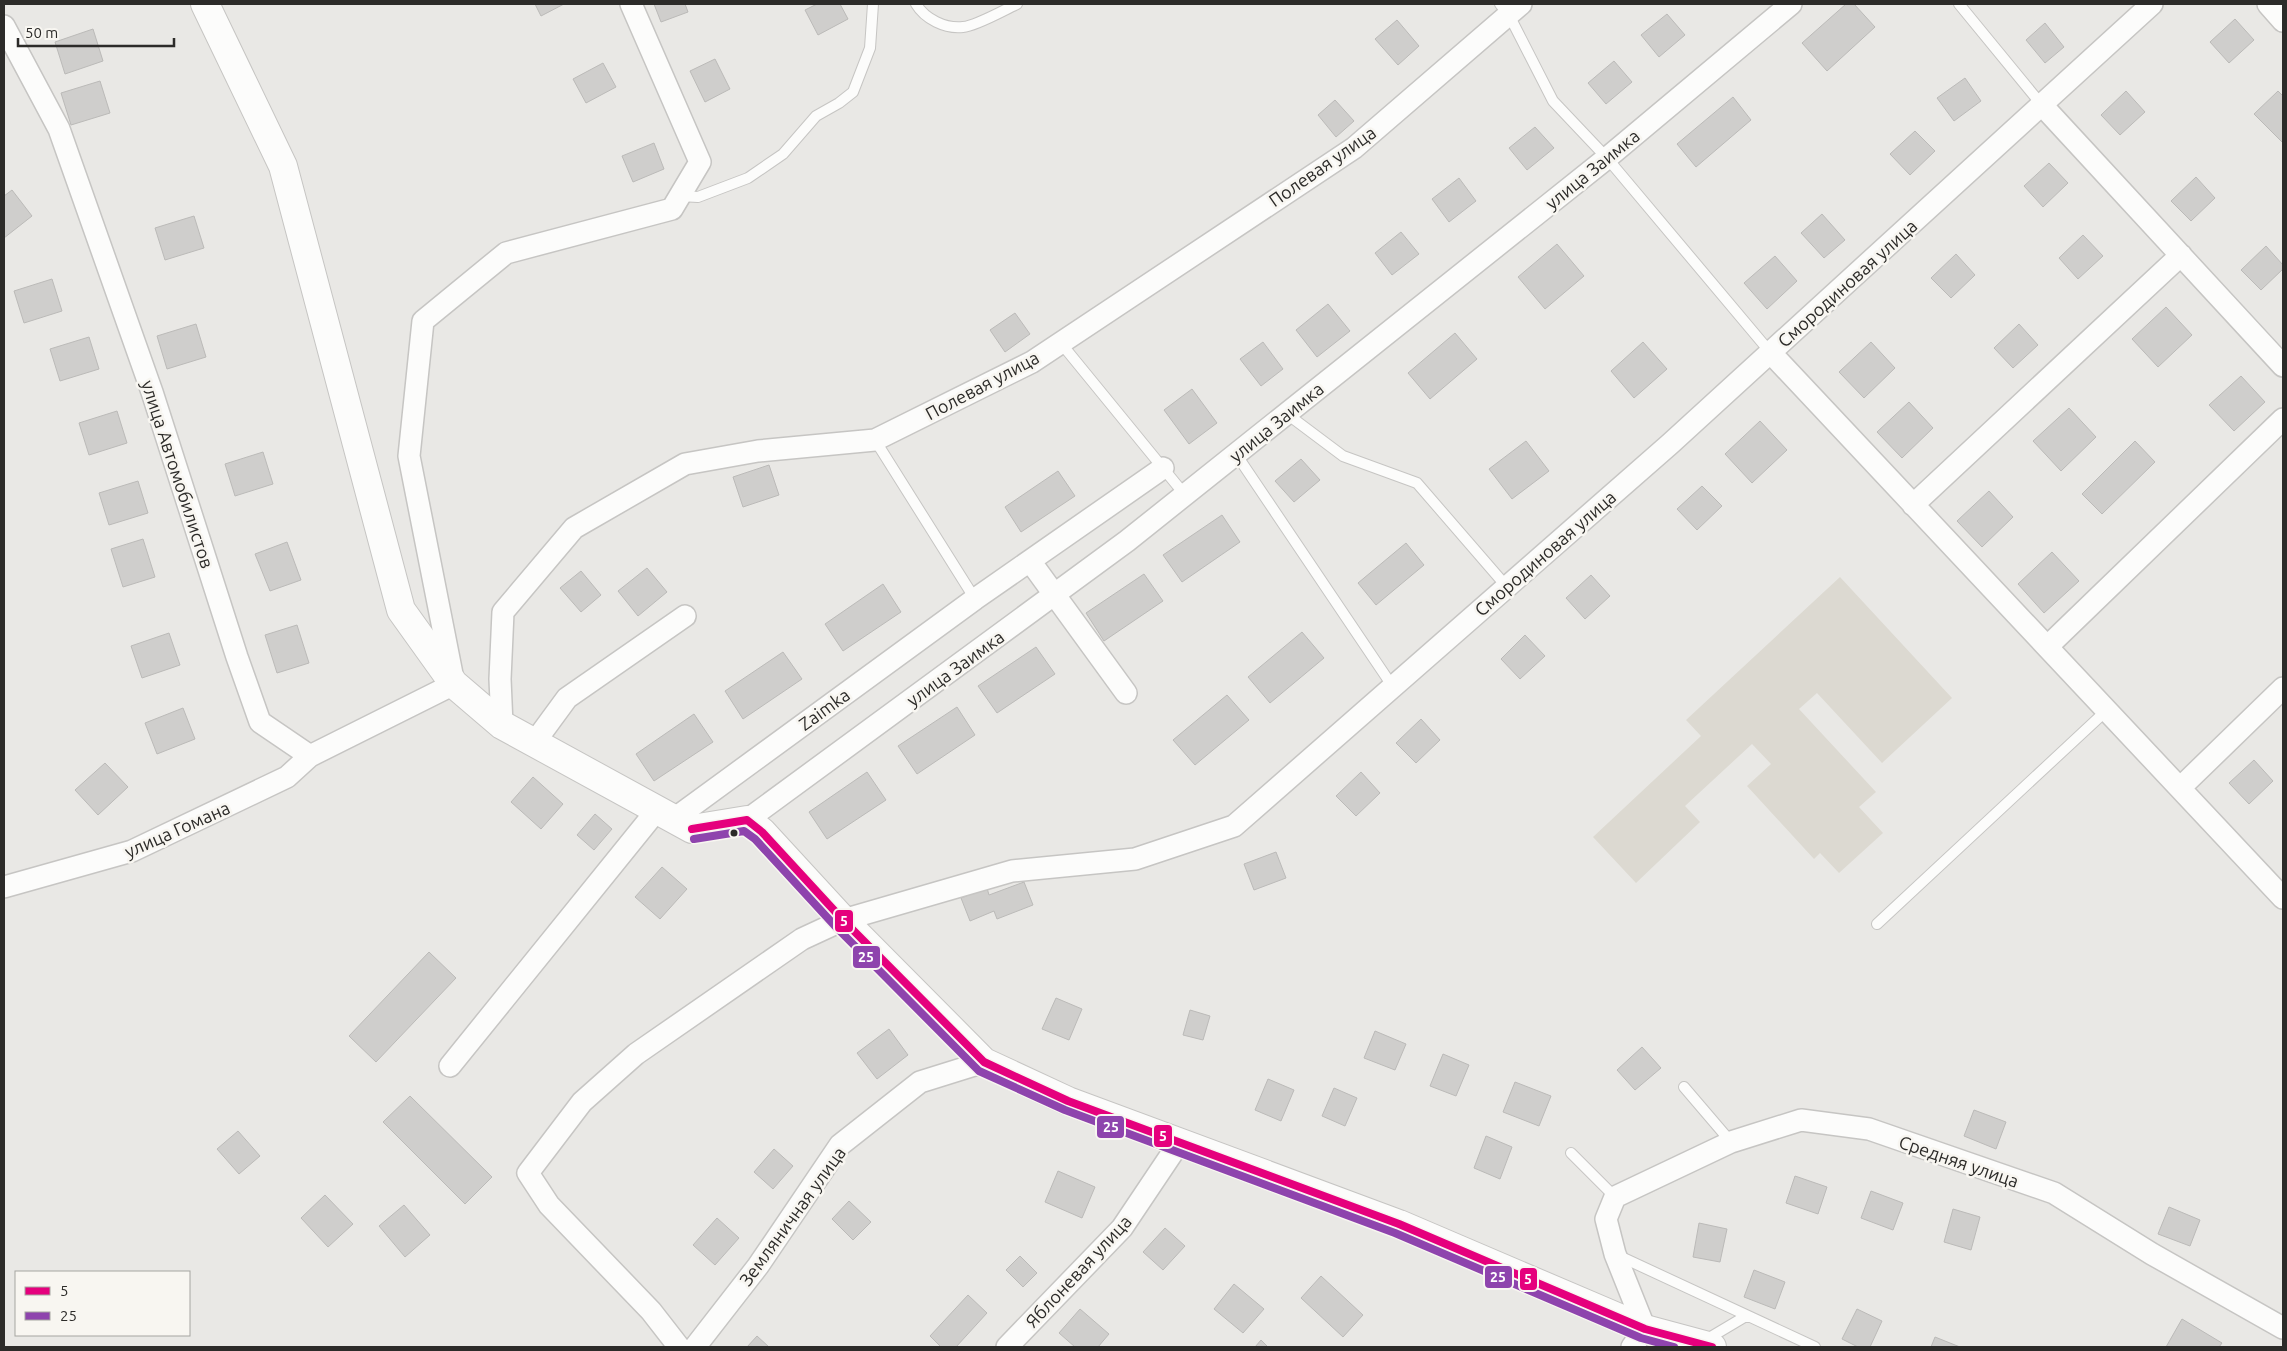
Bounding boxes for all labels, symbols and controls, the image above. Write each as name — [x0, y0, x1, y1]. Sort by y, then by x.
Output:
scale bar — [18, 15, 174, 47]
text: 50 m — [25, 24, 58, 41]
street label: Полевая улица — [1265, 122, 1379, 210]
street label: улица Заимка — [1541, 125, 1643, 213]
street label: Смородиновая улица — [1773, 215, 1921, 351]
street label: Полевая улица — [922, 347, 1042, 423]
street label: улица Автомобилистов — [138, 377, 218, 571]
street label: улица Заимка — [1225, 378, 1327, 466]
street label: Смородиновая улица — [1470, 486, 1620, 620]
street label: улица Заимка — [903, 626, 1007, 710]
street label: Zaimka — [795, 684, 853, 734]
street label: улица Гомана — [121, 797, 233, 861]
unlabelled marker — [729, 828, 739, 838]
line badge: 5 — [834, 909, 854, 933]
text: 5 — [840, 913, 848, 929]
line badge: 25 — [852, 945, 881, 969]
text: 25 — [858, 949, 874, 965]
line badge: 25 — [1096, 1115, 1125, 1139]
text: 25 — [1103, 1119, 1119, 1135]
line badge: 5 — [1153, 1124, 1173, 1148]
text: 5 — [1159, 1128, 1167, 1144]
street label: Средняя улица — [1896, 1131, 2022, 1191]
street label: Земляничная улица — [735, 1143, 849, 1289]
street label: Яблоневая улица — [1021, 1211, 1135, 1331]
line badge: 25 — [1484, 1265, 1513, 1289]
line badge: 5 — [1519, 1267, 1538, 1291]
text: 25 — [1490, 1269, 1506, 1285]
legend — [15, 1271, 190, 1336]
text: 5 — [1524, 1271, 1532, 1287]
text: 5 — [60, 1282, 68, 1299]
text: 25 — [60, 1307, 77, 1324]

